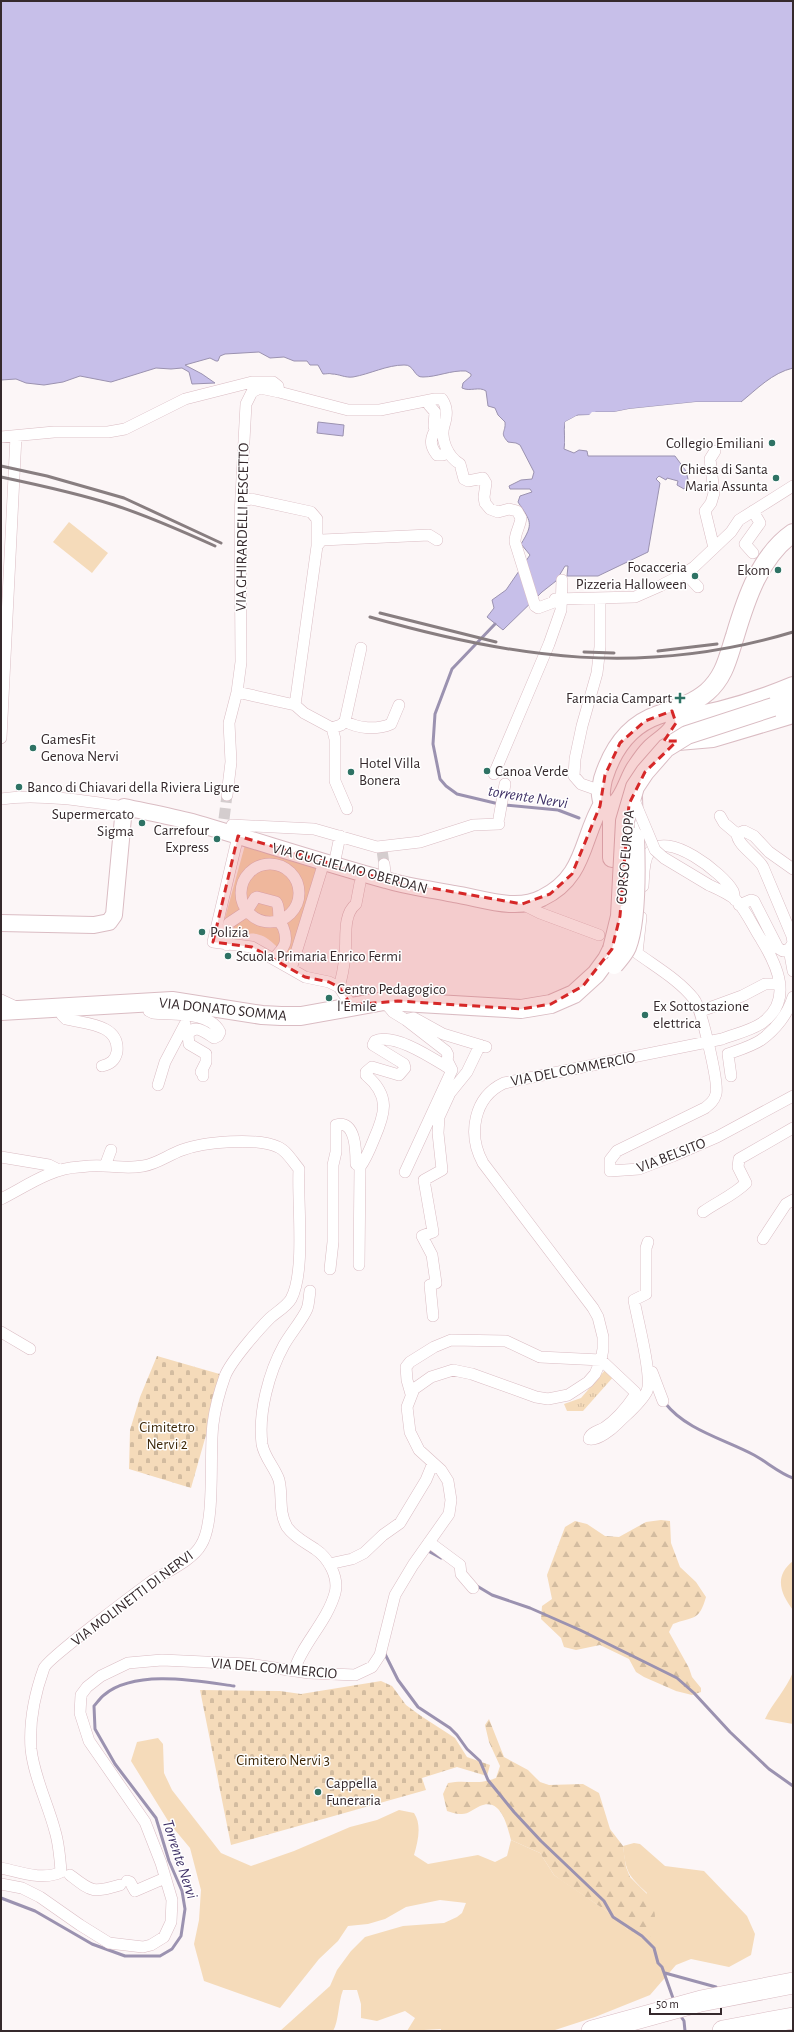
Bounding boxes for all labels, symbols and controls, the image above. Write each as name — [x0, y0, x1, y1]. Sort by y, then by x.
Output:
place label: Collegio Emiliani — [666, 436, 764, 451]
marker: Collegio Emiliani — [767, 438, 777, 448]
street label: VIA GHIRARDELLI PESCETTO — [234, 442, 251, 612]
place label: Chiesa di Santa Maria Assunta — [680, 462, 768, 494]
marker: Chiesa di Santa Maria Assunta — [771, 473, 781, 483]
place label: Focacceria Pizzeria Halloween — [576, 560, 687, 592]
place label: Ekom — [737, 563, 770, 578]
marker: Ekom — [773, 565, 783, 575]
marker: Focacceria Pizzeria Halloween — [690, 571, 700, 581]
place label: Farmacia Campart — [566, 691, 672, 706]
marker: Farmacia Campart — [675, 693, 685, 703]
place label: GamesFit Genova Nervi — [41, 732, 119, 764]
marker: GamesFit Genova Nervi — [28, 743, 38, 753]
place label: Hotel Villa Bonera — [359, 756, 420, 788]
place label: Canoa Verde — [495, 764, 568, 779]
marker: Canoa Verde — [482, 766, 492, 776]
marker: Hotel Villa Bonera — [346, 767, 356, 777]
place label: Banco di Chiavari della Riviera Ligure — [27, 780, 240, 795]
marker: Banco di Chiavari della Riviera Ligure — [14, 782, 24, 792]
water label: torrente Nervi — [487, 783, 569, 811]
place label: Supermercato Sigma — [52, 807, 134, 839]
street label: CORSO EUROPA — [614, 809, 637, 905]
marker: Supermercato Sigma — [137, 818, 147, 828]
place label: Carrefour Express — [154, 823, 209, 855]
marker: Carrefour Express — [212, 834, 222, 844]
street label: VIA GUGLIELMO OBERDAN — [271, 841, 429, 896]
place label: Polizia — [210, 925, 249, 940]
marker: Polizia — [197, 927, 207, 937]
place label: Scuola Primaria Enrico Fermi — [236, 949, 402, 964]
marker: Scuola Primaria Enrico Fermi — [223, 951, 233, 961]
place label: Centro Pedagogico l'Emile — [337, 982, 446, 1014]
marker: Centro Pedagogico l'Emile — [324, 993, 334, 1003]
street label: VIA DONATO SOMMA — [158, 995, 288, 1024]
place label: Ex Sottostazione elettrica — [653, 999, 749, 1031]
marker: Ex Sottostazione elettrica — [640, 1010, 650, 1020]
street label: VIA DEL COMMERCIO — [509, 1050, 637, 1089]
street label: VIA BELSITO — [635, 1136, 708, 1175]
park label: Cimitetro Nervi 2 — [139, 1420, 195, 1452]
street label: VIA MOLINETTI DI NERVI — [69, 1548, 196, 1649]
street label: VIA DEL COMMERCIO — [210, 1656, 338, 1681]
park label: Cimitero Nervi 3 — [236, 1753, 330, 1768]
place label: Cappella Funeraria — [326, 1776, 381, 1808]
marker: Cappella Funeraria — [313, 1787, 323, 1797]
water label: Torrente Nervi — [160, 1818, 200, 1901]
scale bar — [650, 1990, 721, 2016]
text: 50 m — [656, 1998, 679, 2010]

